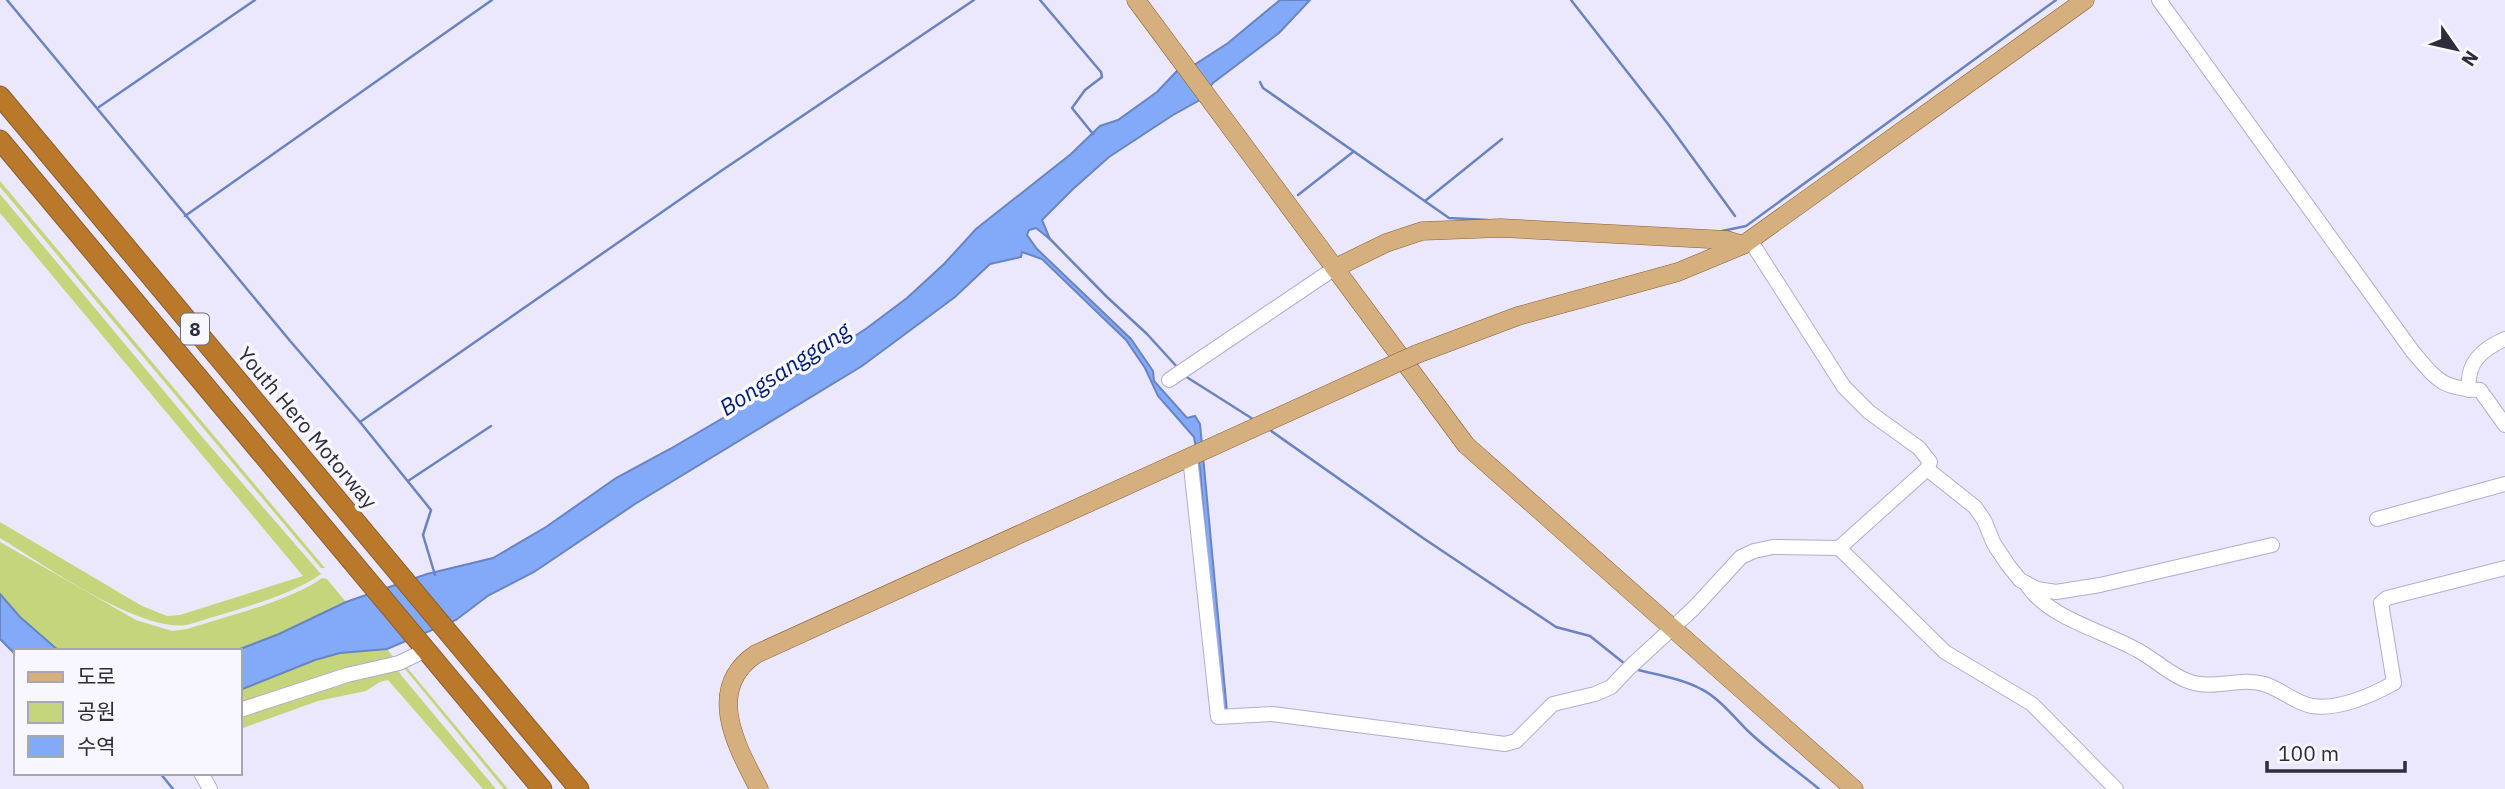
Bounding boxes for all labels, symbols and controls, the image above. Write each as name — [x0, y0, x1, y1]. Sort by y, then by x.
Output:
north arrow — [2421, 14, 2491, 84]
text: N — [2456, 46, 2484, 71]
road number: 8 — [181, 314, 209, 344]
water label: Bongsanggang — [713, 314, 857, 422]
street label: Youth Hero Motorway — [232, 341, 384, 515]
legend — [14, 649, 242, 775]
text: 도로 — [77, 662, 116, 690]
text: 공원 — [77, 697, 116, 725]
scale bar — [2267, 730, 2405, 774]
text: 수역 — [77, 732, 116, 760]
text: 100 m — [2278, 739, 2339, 767]

